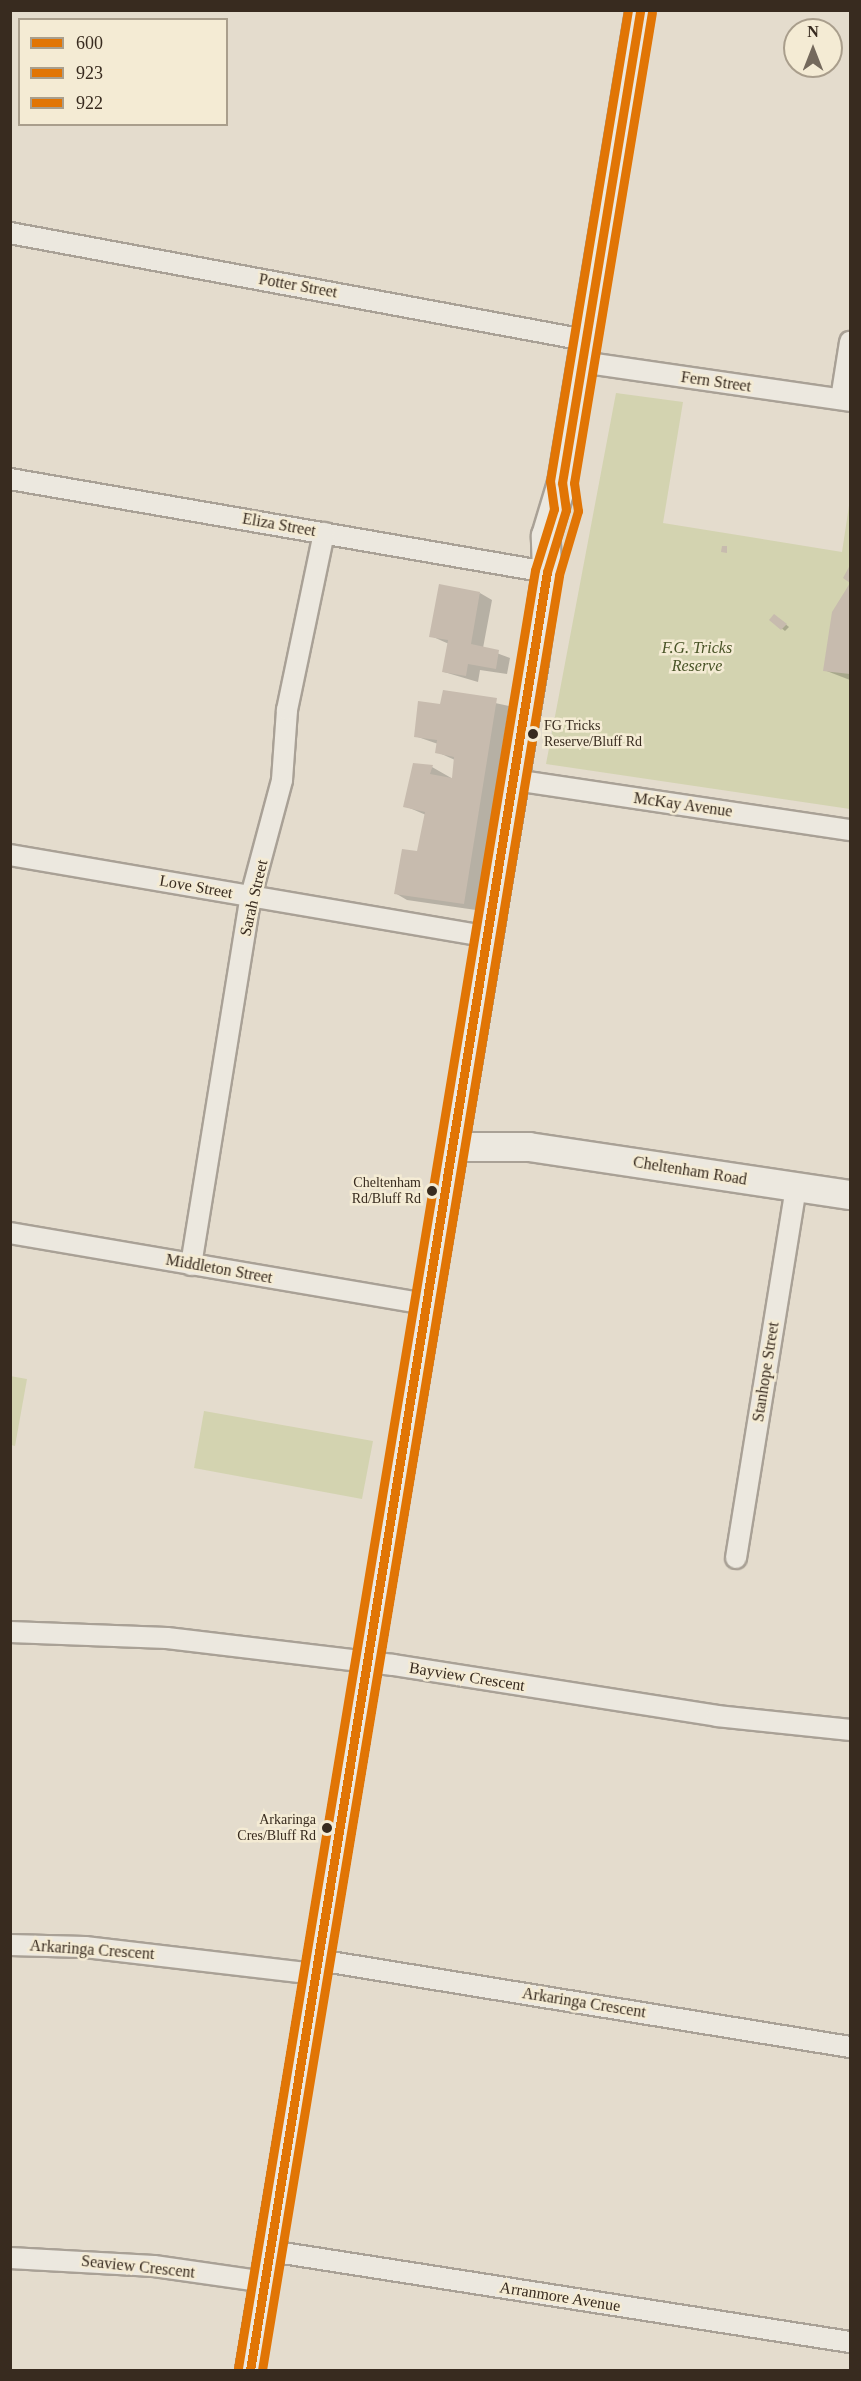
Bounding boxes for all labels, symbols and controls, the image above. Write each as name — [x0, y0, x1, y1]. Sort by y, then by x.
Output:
legend — [18, 18, 228, 126]
north arrow — [783, 18, 843, 78]
text: N — [807, 23, 819, 40]
text: 600 — [76, 33, 103, 53]
text: 923 — [76, 63, 103, 83]
text: 922 — [76, 93, 103, 113]
street label: Potter Street — [257, 270, 339, 302]
street label: Fern Street — [680, 368, 752, 396]
street label: Eliza Street — [241, 509, 317, 541]
park label: F.G. Tricks Reserve — [662, 638, 732, 676]
place label: FG Tricks Reserve/Bluff Rd — [544, 718, 642, 750]
marker: FG Tricks Reserve/Bluff Rd — [527, 728, 539, 740]
street label: McKay Avenue — [632, 788, 734, 822]
street label: Sarah Street — [236, 858, 272, 938]
street label: Love Street — [158, 871, 234, 903]
street label: Cheltenham Road — [632, 1153, 748, 1189]
place label: Cheltenham Rd/Bluff Rd — [352, 1175, 421, 1208]
marker: Cheltenham Rd/Bluff Rd — [426, 1185, 438, 1197]
street label: Middleton Street — [164, 1250, 274, 1288]
street label: Stanhope Street — [749, 1321, 783, 1423]
street label: Bayview Crescent — [408, 1658, 526, 1696]
place label: Arkaringa Cres/Bluff Rd — [237, 1812, 316, 1844]
marker: Arkaringa Cres/Bluff Rd — [321, 1822, 333, 1834]
street label: Arkaringa Crescent — [29, 1936, 155, 1964]
street label: Arkaringa Crescent — [521, 1984, 647, 2022]
street label: Seaview Crescent — [80, 2251, 196, 2283]
street label: Arranmore Avenue — [498, 2278, 622, 2316]

